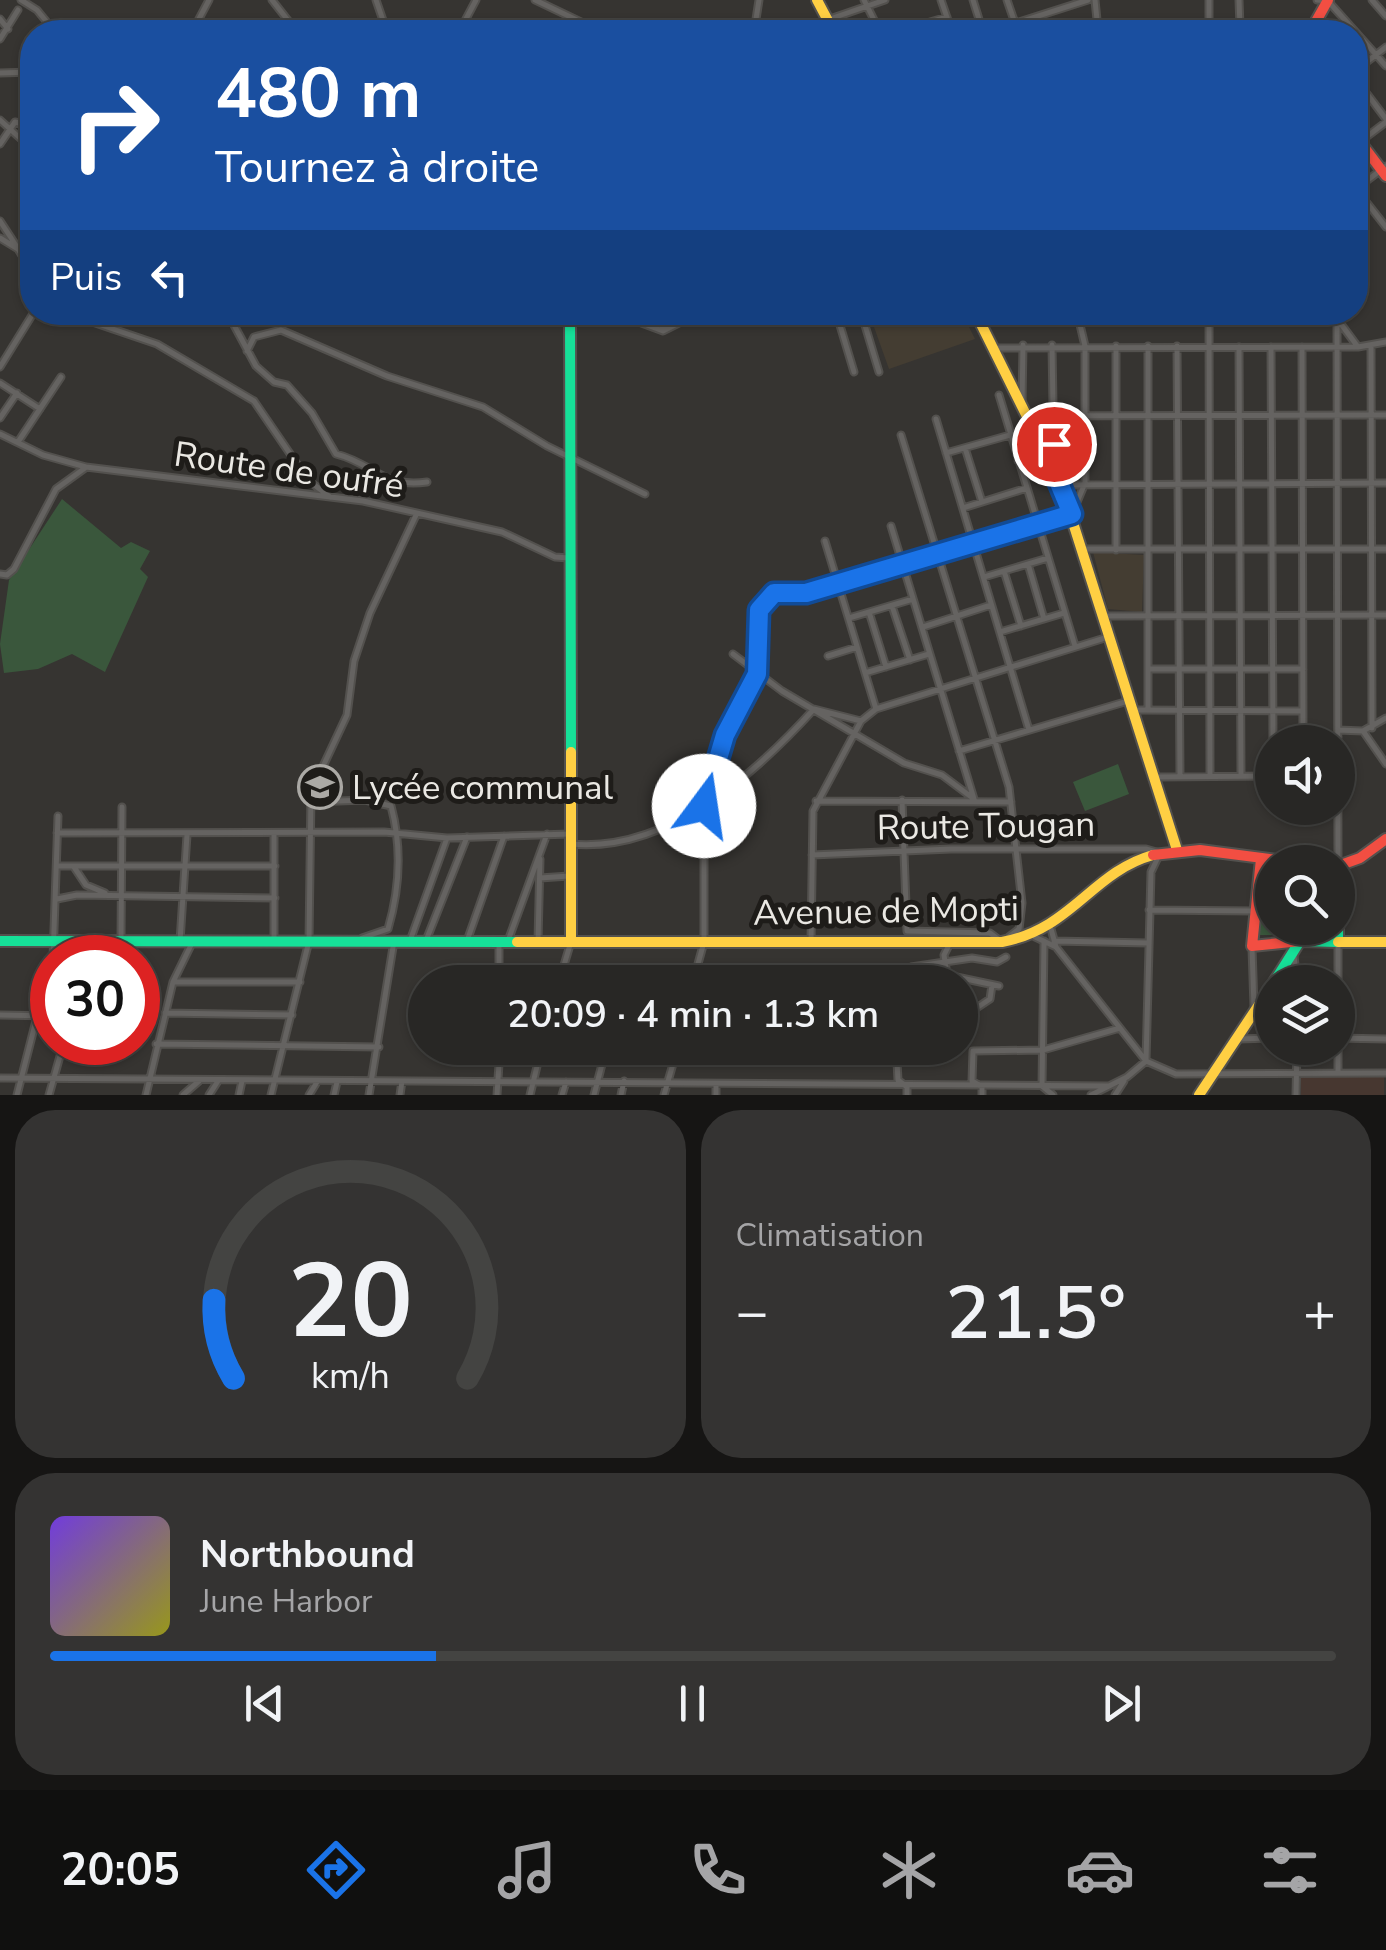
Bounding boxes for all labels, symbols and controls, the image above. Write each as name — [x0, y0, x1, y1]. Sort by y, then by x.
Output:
text: 480 m — [215, 46, 421, 142]
icon: right — [50, 60, 180, 190]
text: Tournez à droite — [215, 137, 539, 198]
icon: left — [142, 250, 197, 305]
text: Puis — [50, 252, 122, 303]
pin — [1012, 402, 1097, 487]
icon: arrive — [1027, 417, 1082, 472]
street label: Route de oufré — [171, 431, 407, 509]
map controls — [1255, 725, 1355, 1065]
button: sound — [1255, 725, 1355, 825]
position arrow — [652, 754, 756, 858]
school or university icon: Lycée communal — [297, 764, 343, 810]
place label: Lycée communal — [352, 764, 614, 811]
street label: Route Tougan — [876, 801, 1096, 851]
button: search — [1255, 845, 1355, 945]
street label: Avenue de Mopti — [753, 885, 1019, 937]
speed limit sign: 30 — [30, 935, 160, 1065]
button: layers — [1255, 965, 1355, 1065]
text: 20:09 · 4 min · 1.3 km — [507, 989, 879, 1040]
text: Climatisation — [736, 1214, 924, 1257]
text: 20 — [288, 1231, 413, 1373]
text: 21.5° — [945, 1262, 1126, 1364]
text: − — [736, 1275, 769, 1350]
text: + — [1303, 1275, 1336, 1350]
text: km/h — [311, 1352, 390, 1401]
text: Northbound — [200, 1529, 415, 1580]
text: June Harbor — [200, 1580, 372, 1623]
icon: previous — [237, 1676, 292, 1731]
icon: pause — [665, 1676, 720, 1731]
icon: next — [1094, 1676, 1149, 1731]
icon: directions — [301, 1835, 371, 1905]
icon: music — [492, 1835, 562, 1905]
icon: phone — [683, 1835, 753, 1905]
icon: climate — [874, 1835, 944, 1905]
icon: car — [1065, 1835, 1135, 1905]
icon: filters — [1255, 1835, 1325, 1905]
text: 20:05 — [60, 1840, 180, 1901]

